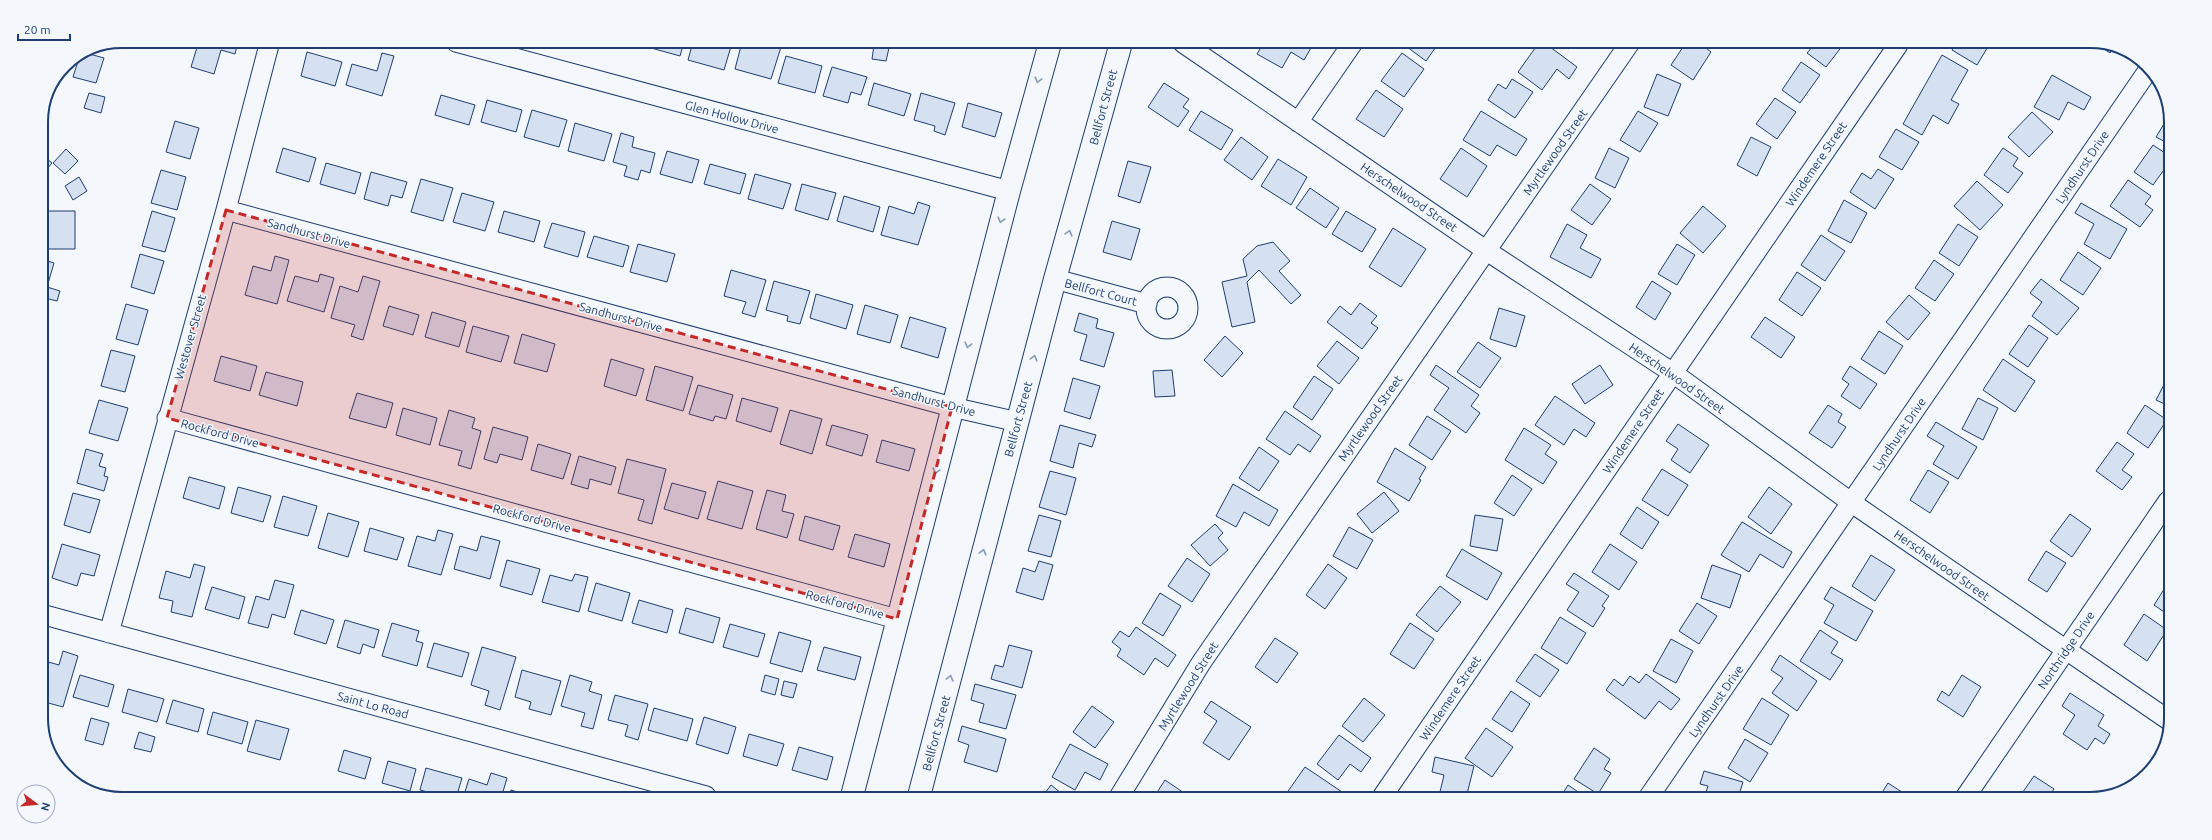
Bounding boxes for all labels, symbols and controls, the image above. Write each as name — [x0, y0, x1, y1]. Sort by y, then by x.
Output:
scale bar — [18, 16, 70, 42]
text: 20 m — [24, 23, 51, 36]
street label: Bellfort Street — [1087, 68, 1119, 146]
one-way arrow — [1034, 77, 1043, 84]
street label: Glen Hollow Drive — [684, 98, 780, 136]
street label: Myrtlewood Street — [1520, 106, 1590, 197]
street label: Windemere Street — [1783, 119, 1849, 209]
street label: Lyndhurst Drive — [2053, 128, 2111, 206]
street label: Herschelwood Street — [1358, 160, 1460, 234]
street label: Sandhurst Drive — [266, 216, 352, 250]
one-way arrow — [998, 216, 1006, 223]
one-way arrow — [1064, 230, 1073, 237]
street label: Bellfort Court — [1063, 276, 1139, 308]
street label: Westover Street — [172, 293, 208, 381]
street label: Sandhurst Drive — [578, 300, 664, 334]
street label: Herschelwood Street — [1627, 340, 1727, 416]
one-way arrow — [965, 342, 973, 348]
one-way arrow — [1030, 355, 1038, 362]
street label: Myrtlewood Street — [1335, 372, 1405, 463]
street label: Bellfort Street — [1002, 380, 1034, 458]
street label: Sandhurst Drive — [891, 384, 977, 418]
street label: Windemere Street — [1600, 386, 1666, 476]
street label: Lyndhurst Drive — [1870, 395, 1928, 473]
street label: Rockford Drive — [179, 416, 261, 450]
one-way arrow — [932, 468, 940, 474]
street label: Rockford Drive — [491, 501, 573, 535]
street label: Herschelwood Street — [1892, 527, 1992, 603]
one-way arrow — [979, 549, 987, 555]
street label: Rockford Drive — [804, 587, 886, 621]
street label: Northridge Drive — [2035, 609, 2097, 691]
street label: Myrtlewood Street — [1155, 639, 1221, 733]
street label: Windemere Street — [1417, 653, 1483, 743]
street label: Lyndhurst Drive — [1686, 662, 1746, 740]
one-way arrow — [945, 674, 954, 681]
street label: Saint Lo Road — [336, 689, 410, 721]
street label: Bellfort Street — [920, 694, 952, 772]
north arrow — [16, 784, 56, 824]
text: N — [39, 801, 53, 812]

